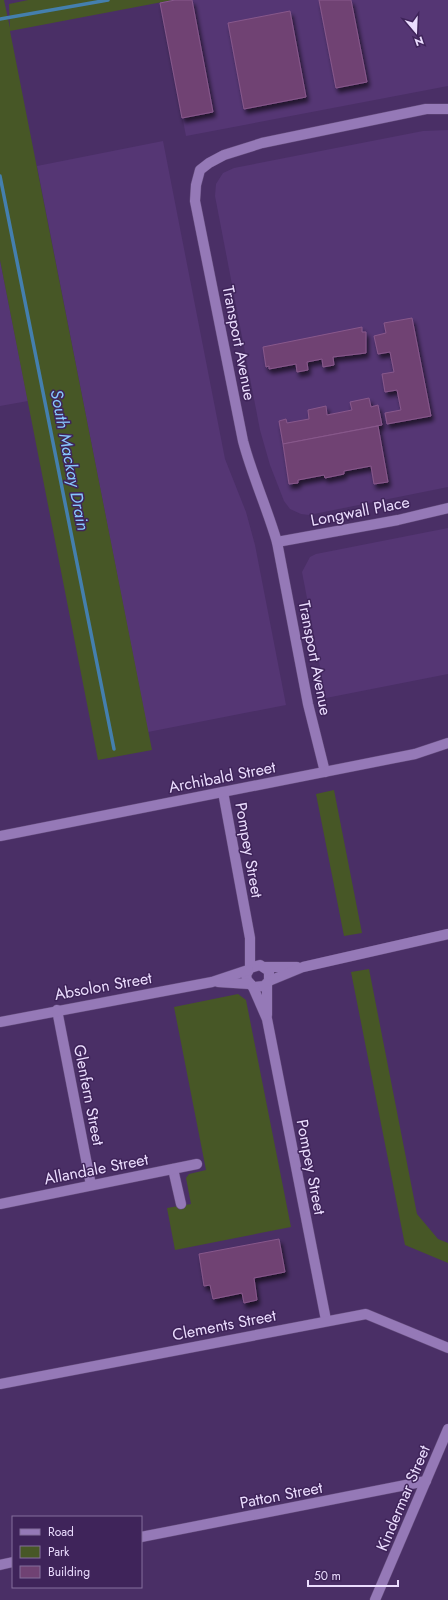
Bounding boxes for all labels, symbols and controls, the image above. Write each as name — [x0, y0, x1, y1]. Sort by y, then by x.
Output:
north arrow — [396, 12, 436, 52]
text: N — [413, 32, 426, 50]
street label: Transport Avenue — [217, 284, 261, 402]
water label: South Mackay Drain — [45, 387, 95, 533]
street label: Longwall Place — [309, 490, 411, 532]
street label: Transport Avenue — [293, 599, 337, 717]
street label: Archibald Street — [166, 755, 278, 799]
street label: Pompey Street — [229, 800, 269, 900]
street label: Absolon Street — [52, 966, 154, 1006]
street label: Glenfern Street — [68, 1043, 110, 1148]
street label: Pompey Street — [290, 1117, 332, 1217]
street label: Allandale Street — [42, 1148, 150, 1190]
street label: Clements Street — [170, 1304, 278, 1346]
street label: Kindermar Street — [370, 1441, 436, 1555]
street label: Patton Street — [238, 1476, 324, 1514]
legend — [12, 1516, 142, 1588]
text: Road — [48, 1523, 74, 1541]
text: Park — [48, 1543, 70, 1561]
scale bar — [308, 1562, 398, 1588]
text: Building — [48, 1563, 90, 1581]
text: 50 m — [314, 1567, 341, 1585]

